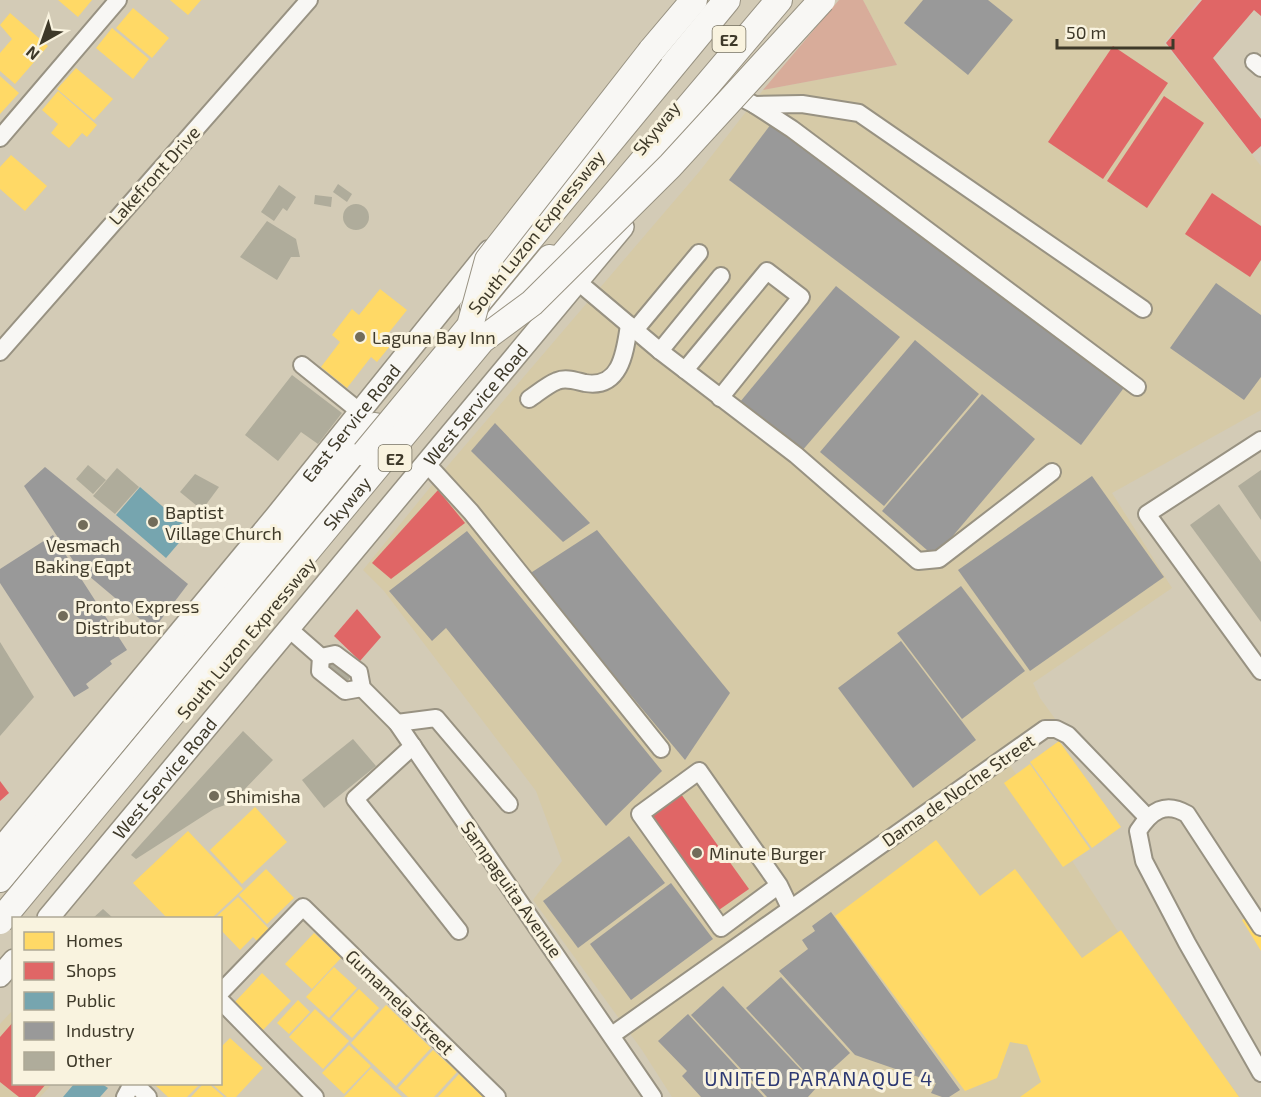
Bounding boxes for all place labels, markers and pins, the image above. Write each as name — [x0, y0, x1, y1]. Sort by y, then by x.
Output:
place label: Laguna Bay Inn — [372, 326, 496, 348]
marker: Laguna Bay Inn — [353, 330, 367, 344]
place label: Baptist Village Church — [165, 501, 282, 544]
marker: Baptist Village Church — [146, 515, 160, 529]
marker: Vesmach Baking Eqpt — [76, 518, 90, 532]
place label: Vesmach Baking Eqpt — [35, 534, 132, 577]
place label: Pronto Express Distributor — [75, 595, 199, 638]
marker: Pronto Express Distributor — [56, 609, 70, 623]
place label: Shimisha — [226, 785, 301, 807]
marker: Shimisha — [207, 789, 221, 803]
place label: Minute Burger — [709, 842, 826, 864]
marker: Minute Burger — [690, 846, 704, 860]

